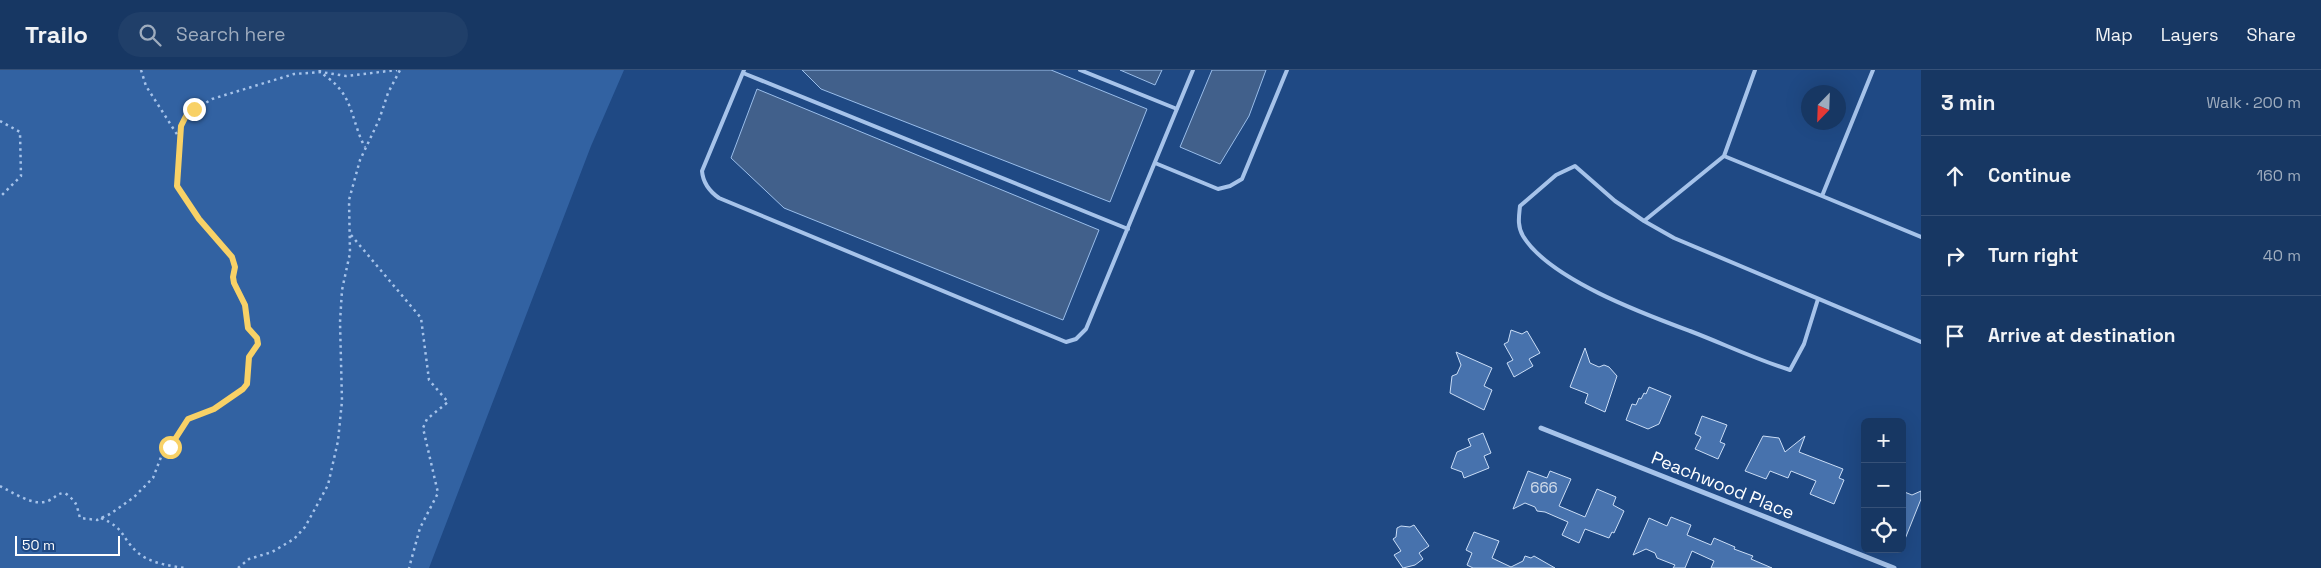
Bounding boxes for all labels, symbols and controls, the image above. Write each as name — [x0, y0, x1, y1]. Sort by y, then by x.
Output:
search box — [118, 12, 468, 57]
text: Trailo — [25, 19, 88, 50]
icon: search — [136, 21, 164, 49]
text: Search here — [176, 22, 286, 47]
text: Map — [2095, 23, 2133, 46]
text: Layers — [2161, 23, 2218, 46]
text: Share — [2246, 23, 2296, 46]
north arrow — [1801, 85, 1846, 130]
text: 3 min — [1941, 89, 1996, 116]
text: Walk · 200 m — [2206, 92, 2301, 113]
route end — [183, 98, 206, 121]
icon: ahead — [1941, 162, 1969, 190]
text: Continue — [1988, 163, 2071, 188]
text: 160 m — [2256, 165, 2301, 186]
icon: right — [1941, 242, 1969, 270]
text: Turn right — [1988, 243, 2078, 268]
text: 40 m — [2263, 245, 2301, 266]
icon: arrive — [1941, 322, 1969, 350]
text: Arrive at destination — [1988, 323, 2176, 348]
map controls — [1861, 418, 1906, 553]
button: + — [1861, 418, 1906, 463]
route start — [159, 436, 182, 459]
street label: Peachwood Place — [1648, 446, 1798, 524]
button: − — [1861, 463, 1906, 508]
house number: 666 — [1530, 478, 1558, 497]
button: locate — [1861, 508, 1906, 553]
scale bar — [15, 533, 120, 556]
text: 50 m — [22, 536, 55, 554]

